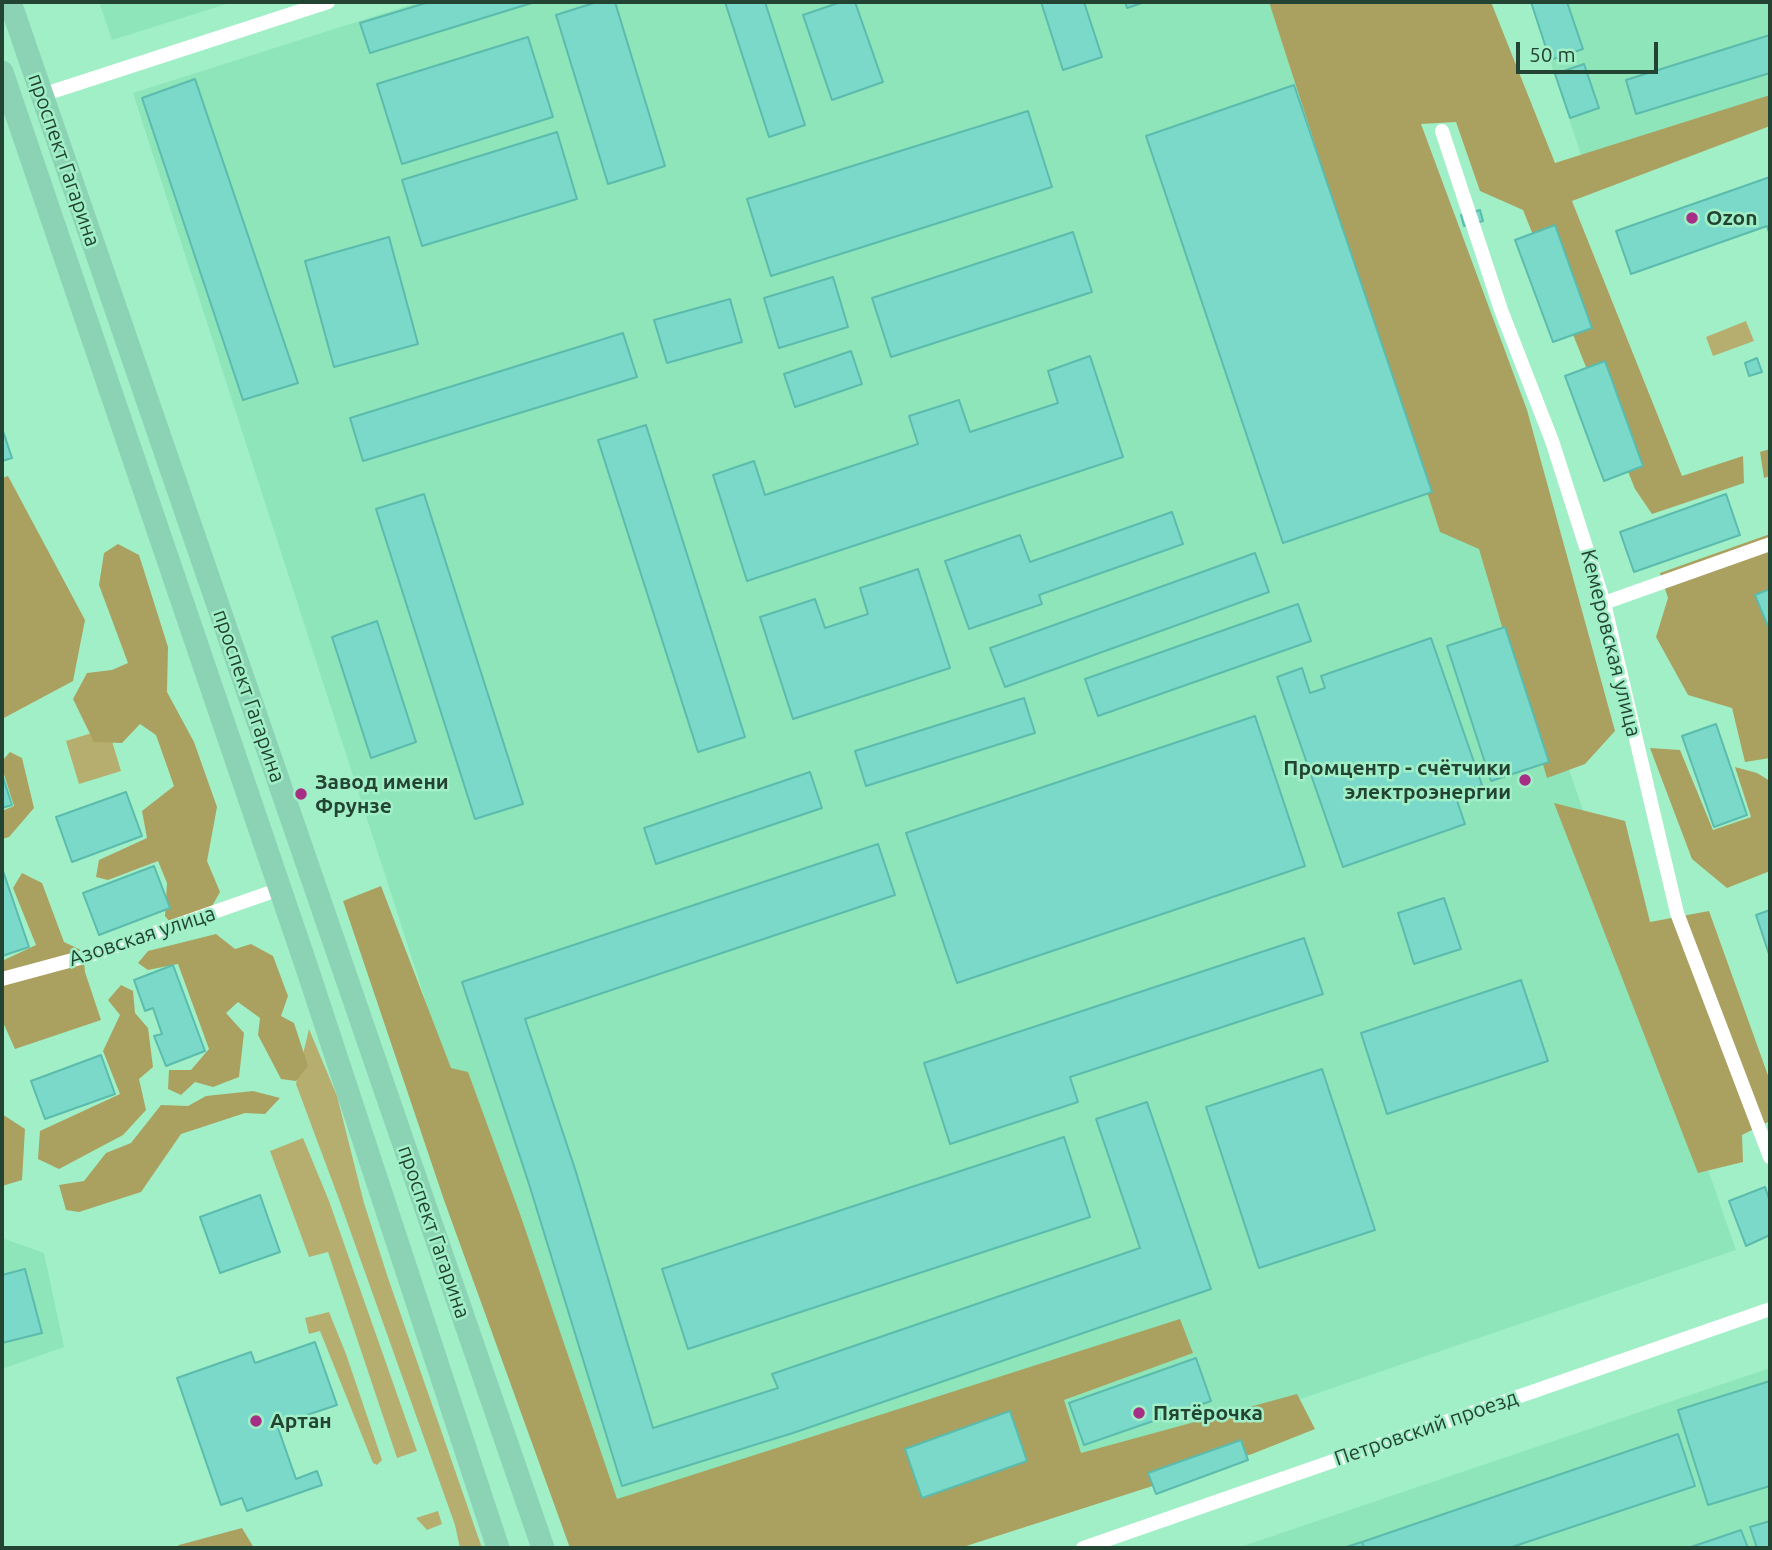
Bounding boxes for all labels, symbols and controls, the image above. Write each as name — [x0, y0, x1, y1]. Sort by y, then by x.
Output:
scale bar — [1520, 28, 1662, 72]
text: 50 m — [1529, 42, 1576, 66]
street label: проспект Гагарина — [23, 70, 105, 250]
place label: Ozon — [1706, 205, 1757, 231]
marker: Ozon — [1684, 210, 1700, 226]
street label: Кемеровская улица — [1576, 547, 1646, 739]
street label: проспект Гагарина — [208, 606, 290, 786]
place label: Промцентр - счётчики электроэнергии — [1283, 755, 1511, 805]
place label: Завод имени Фрунзе — [315, 769, 449, 819]
marker: Промцентр - счётчики электроэнергии — [1517, 772, 1533, 788]
marker: Завод имени Фрунзе — [293, 786, 309, 802]
street label: Азовская улица — [66, 900, 218, 972]
street label: проспект Гагарина — [393, 1142, 475, 1322]
street label: Петровский проезд — [1331, 1385, 1521, 1471]
place label: Пятёрочка — [1153, 1400, 1263, 1426]
marker: Пятёрочка — [1131, 1405, 1147, 1421]
place label: Артан — [270, 1408, 332, 1434]
marker: Артан — [248, 1413, 264, 1429]

